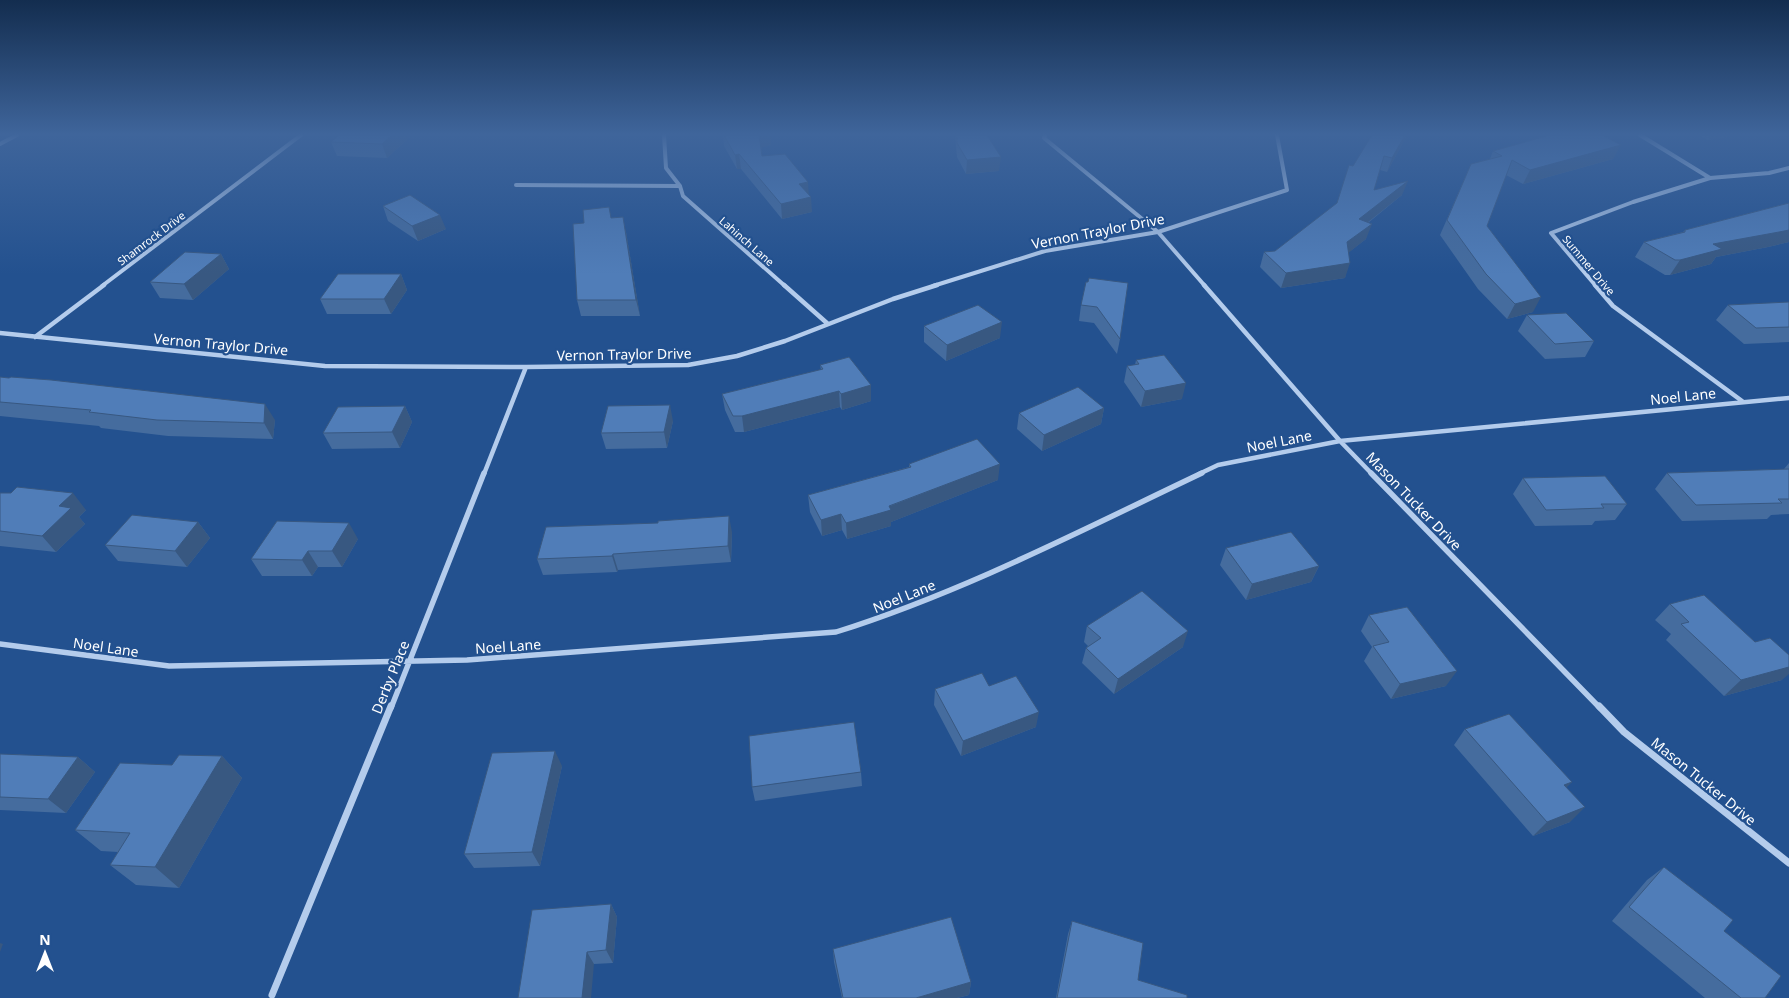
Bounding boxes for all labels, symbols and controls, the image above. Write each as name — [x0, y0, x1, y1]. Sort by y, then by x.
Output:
street label: Shamrock Drive — [114, 207, 188, 269]
street label: Vernon Traylor Drive — [1030, 209, 1166, 253]
street label: Lahinch Lane — [716, 213, 778, 269]
street label: Summer Drive — [1559, 232, 1619, 298]
street label: Vernon Traylor Drive — [153, 329, 289, 359]
street label: Vernon Traylor Drive — [556, 343, 692, 365]
street label: Noel Lane — [1649, 383, 1717, 409]
street label: Noel Lane — [1245, 425, 1313, 457]
street label: Mason Tucker Drive — [1362, 448, 1466, 554]
street label: Noel Lane — [870, 575, 938, 617]
street label: Noel Lane — [72, 633, 140, 661]
street label: Noel Lane — [474, 634, 542, 658]
street label: Derby Place — [367, 637, 413, 717]
street label: Mason Tucker Drive — [1648, 733, 1761, 829]
north arrow — [20, 928, 70, 978]
text: N — [39, 930, 51, 949]

